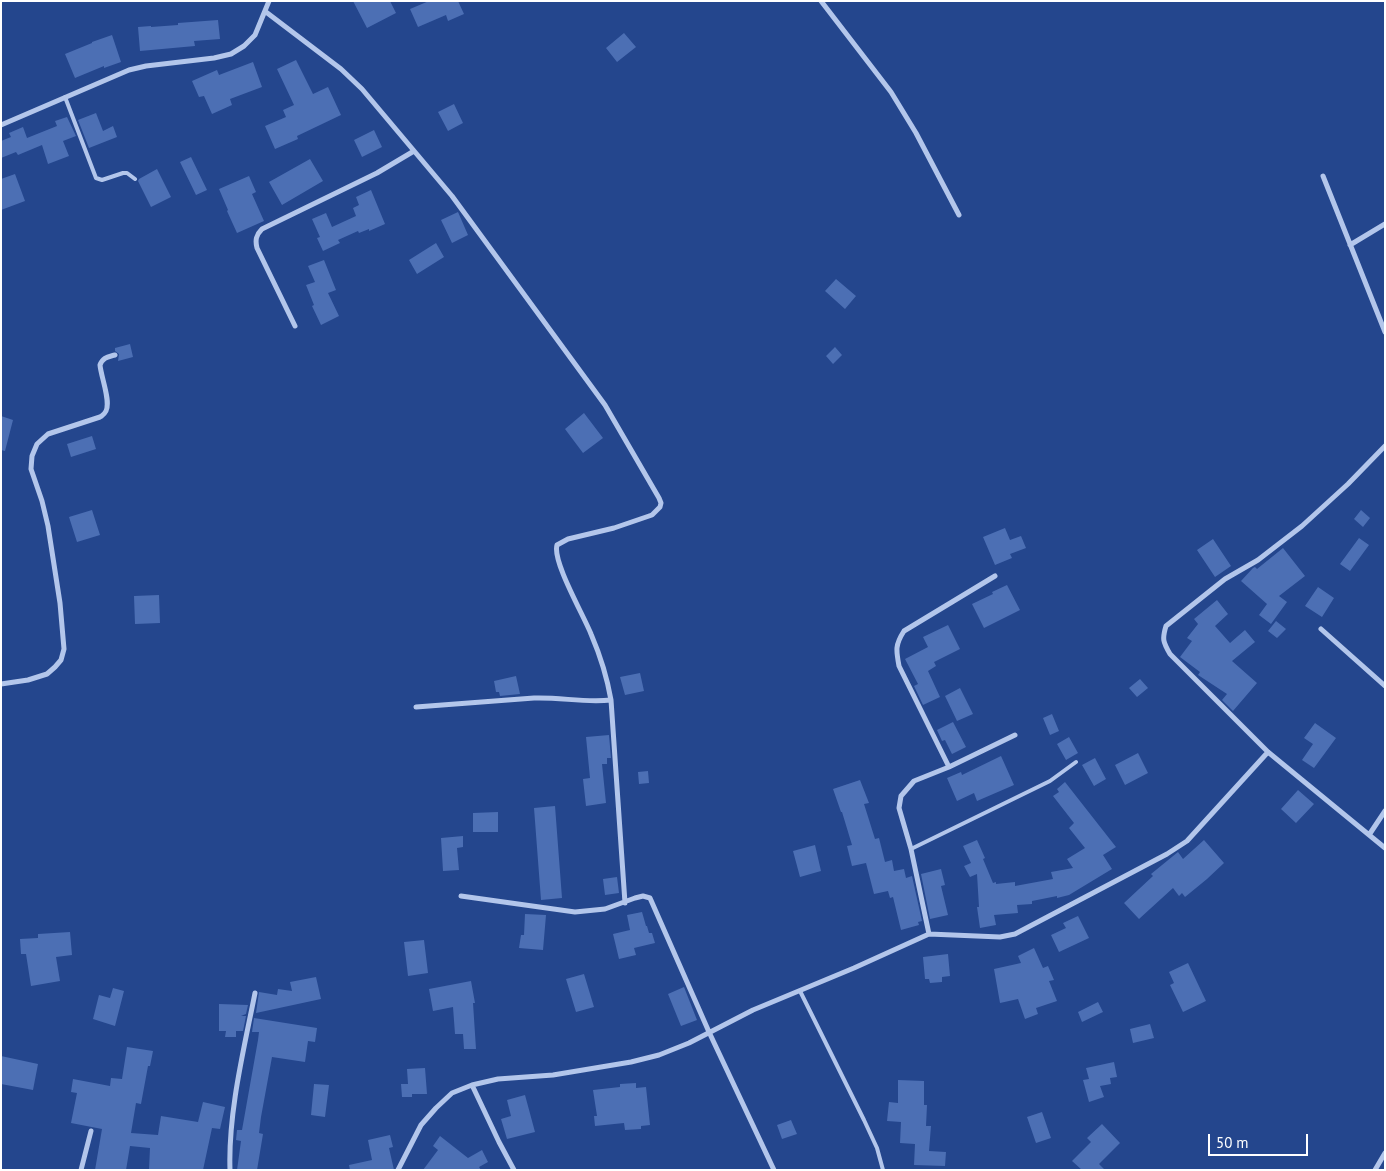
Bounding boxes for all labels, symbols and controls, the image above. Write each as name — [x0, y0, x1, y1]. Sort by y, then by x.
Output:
scale bar — [1211, 1124, 1311, 1156]
text: 50 m — [1216, 1133, 1249, 1152]

